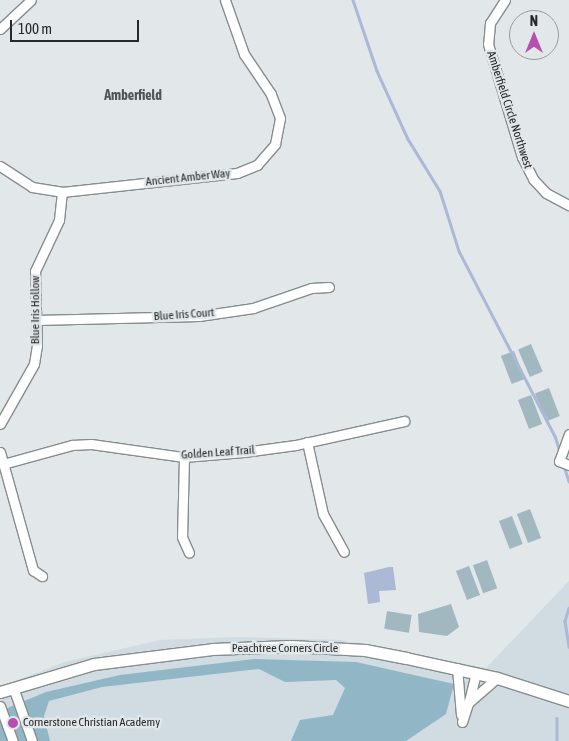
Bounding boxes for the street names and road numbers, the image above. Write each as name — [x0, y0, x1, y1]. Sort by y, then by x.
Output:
street label: Amberfield Circle Northwest — [483, 49, 535, 171]
street label: Ancient Amber Way — [145, 166, 231, 190]
street label: Blue Iris Hollow — [29, 276, 43, 344]
street label: Blue Iris Court — [153, 306, 215, 324]
street label: Golden Leaf Trail — [181, 443, 255, 463]
street label: Peachtree Corners Circle — [232, 642, 338, 656]

